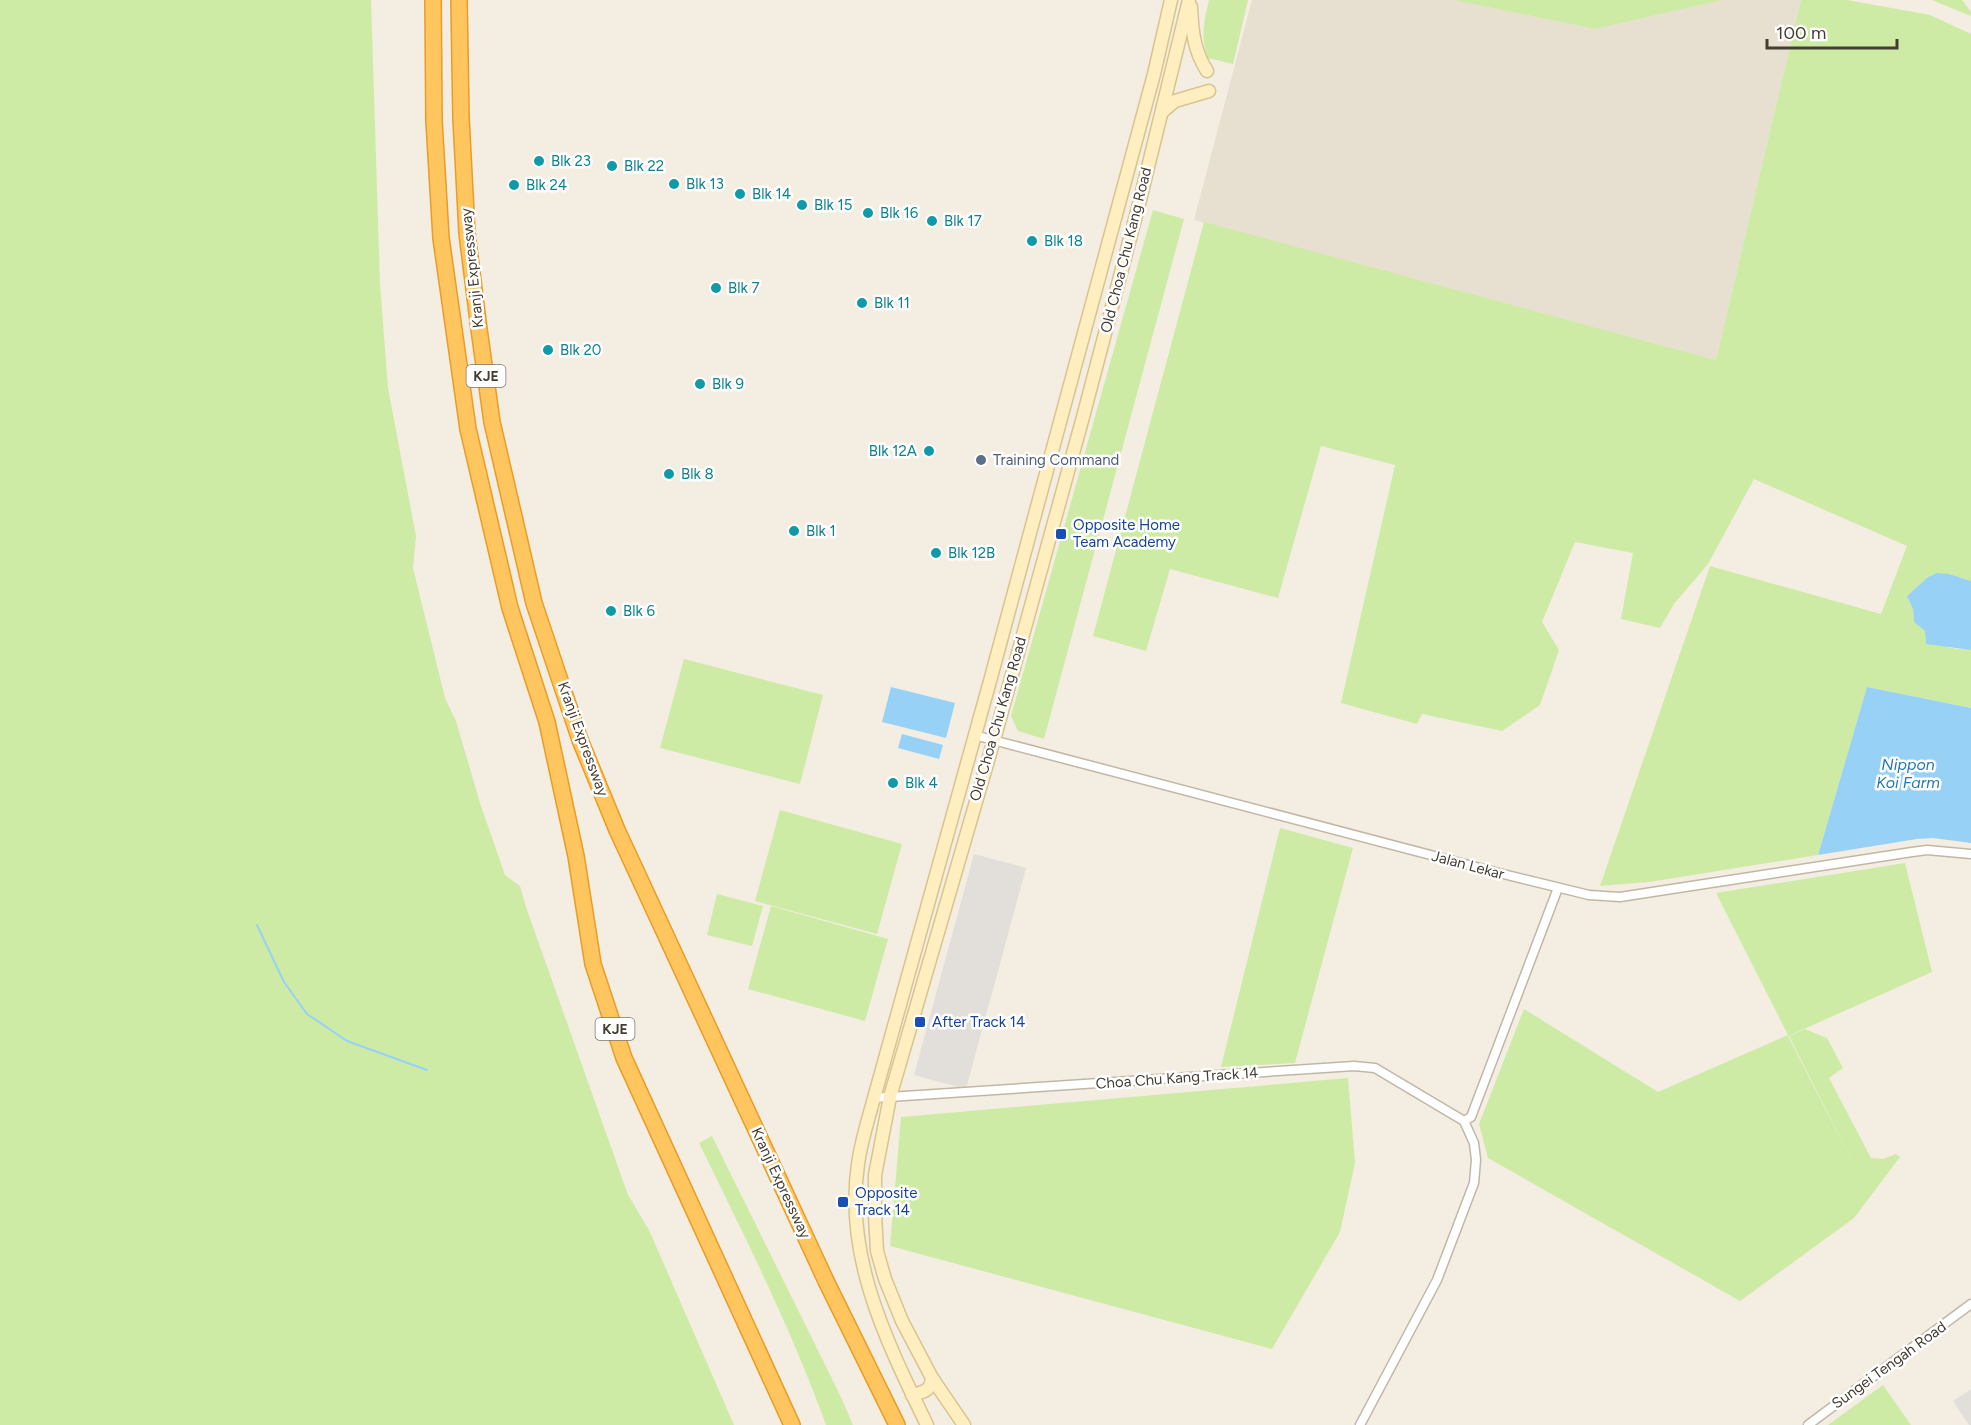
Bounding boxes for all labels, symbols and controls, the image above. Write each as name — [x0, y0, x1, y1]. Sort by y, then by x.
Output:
scale bar — [1767, 12, 1898, 50]
text: 100 m — [1776, 22, 1826, 44]
place label: Blk 23 — [551, 152, 591, 170]
marker: Blk 23 — [532, 154, 546, 168]
place label: Blk 22 — [624, 157, 664, 175]
marker: Blk 22 — [605, 159, 619, 173]
street label: Old Choa Chu Kang Road — [1097, 165, 1155, 335]
place label: Blk 13 — [686, 175, 724, 193]
place label: Blk 24 — [526, 176, 567, 194]
marker: Blk 13 — [667, 177, 681, 191]
marker: Blk 24 — [507, 178, 521, 192]
place label: Blk 14 — [752, 185, 791, 203]
marker: Blk 14 — [733, 187, 747, 201]
place label: Blk 15 — [814, 196, 852, 214]
marker: Blk 15 — [795, 198, 809, 212]
place label: Blk 16 — [880, 204, 919, 222]
marker: Blk 16 — [861, 206, 875, 220]
street label: Kranji Expressway — [457, 207, 487, 329]
place label: Blk 17 — [944, 212, 982, 230]
marker: Blk 17 — [925, 214, 939, 228]
place label: Blk 18 — [1044, 232, 1083, 250]
marker: Blk 18 — [1025, 234, 1039, 248]
place label: Blk 7 — [728, 279, 760, 297]
marker: Blk 7 — [709, 281, 723, 295]
place label: Blk 11 — [874, 294, 910, 312]
marker: Blk 11 — [855, 296, 869, 310]
place label: Blk 20 — [560, 341, 601, 359]
marker: Blk 20 — [541, 343, 555, 357]
road number: KJE — [466, 365, 506, 387]
place label: Blk 9 — [712, 375, 744, 393]
marker: Blk 9 — [693, 377, 707, 391]
place label: Blk 12A — [869, 442, 917, 460]
marker: Blk 12A — [922, 444, 936, 458]
place label: Training Command — [993, 451, 1119, 469]
marker: Training Command — [974, 453, 988, 467]
place label: Blk 8 — [681, 465, 714, 483]
marker: Blk 8 — [662, 467, 676, 481]
place label: Opposite Home Team Academy — [1073, 516, 1180, 551]
place label: Blk 1 — [806, 522, 836, 540]
marker: Blk 1 — [787, 524, 801, 538]
marker: Opposite Home Team Academy — [1054, 527, 1068, 541]
place label: Blk 12B — [948, 544, 995, 562]
marker: Blk 12B — [929, 546, 943, 560]
place label: Blk 6 — [623, 602, 655, 620]
marker: Blk 6 — [604, 604, 618, 618]
street label: Old Choa Chu Kang Road — [966, 635, 1030, 803]
street label: Kranji Expressway — [554, 679, 612, 799]
water label: Nippon Koi Farm — [1876, 755, 1940, 792]
place label: Blk 4 — [905, 774, 938, 792]
marker: Blk 4 — [886, 776, 900, 790]
street label: Jalan Lekar — [1430, 847, 1506, 883]
place label: After Track 14 — [932, 1013, 1025, 1031]
marker: After Track 14 — [913, 1015, 927, 1029]
road number: KJE — [596, 1018, 634, 1040]
street label: Choa Chu Kang Track 14 — [1095, 1063, 1259, 1093]
street label: Kranji Expressway — [747, 1125, 815, 1242]
place label: Opposite Track 14 — [855, 1184, 917, 1219]
marker: Opposite Track 14 — [836, 1195, 850, 1209]
street label: Sungei Tengah Road — [1828, 1317, 1950, 1413]

